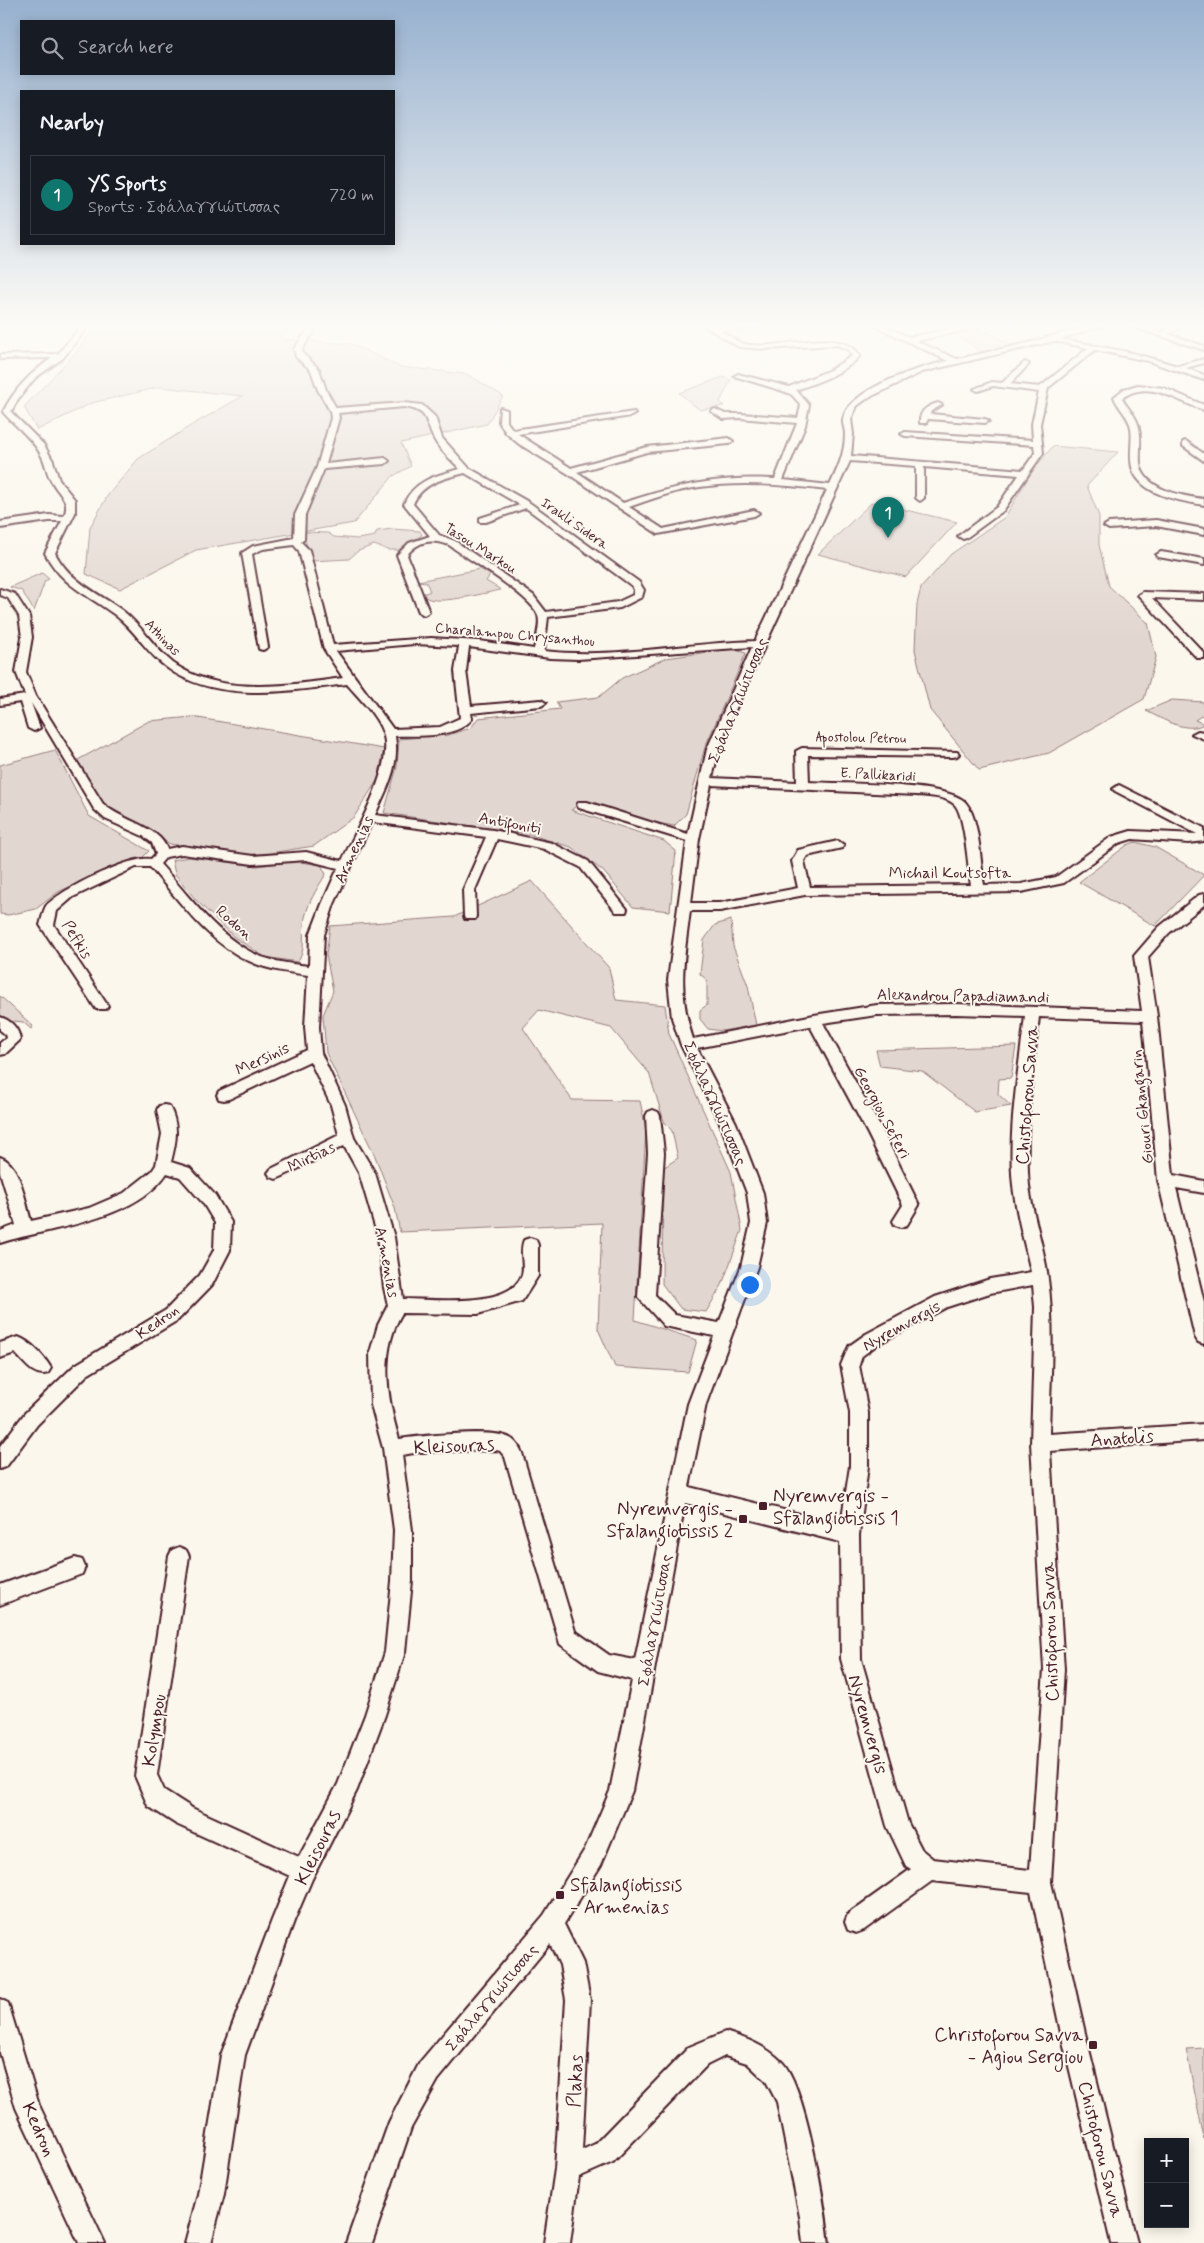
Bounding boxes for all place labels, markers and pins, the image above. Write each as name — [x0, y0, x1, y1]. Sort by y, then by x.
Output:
pin: 1 — [872, 497, 904, 538]
place label: Nyremvergis - Sfalangiotissis 1 — [773, 1484, 899, 1534]
place label: Nyremvergis - Sfalangiotissis 2 — [606, 1497, 733, 1547]
marker: Nyremvergis - Sfalangiotissis 1 — [757, 1500, 769, 1512]
marker: Nyremvergis - Sfalangiotissis 2 — [737, 1513, 749, 1525]
place label: Sfalangiotissis - Armenias — [570, 1873, 682, 1920]
marker: Sfalangiotissis - Armenias — [554, 1889, 566, 1901]
place label: Christoforou Savva - Agiou Sergiou — [934, 2023, 1084, 2072]
marker: Christoforou Savva - Agiou Sergiou — [1087, 2039, 1099, 2051]

